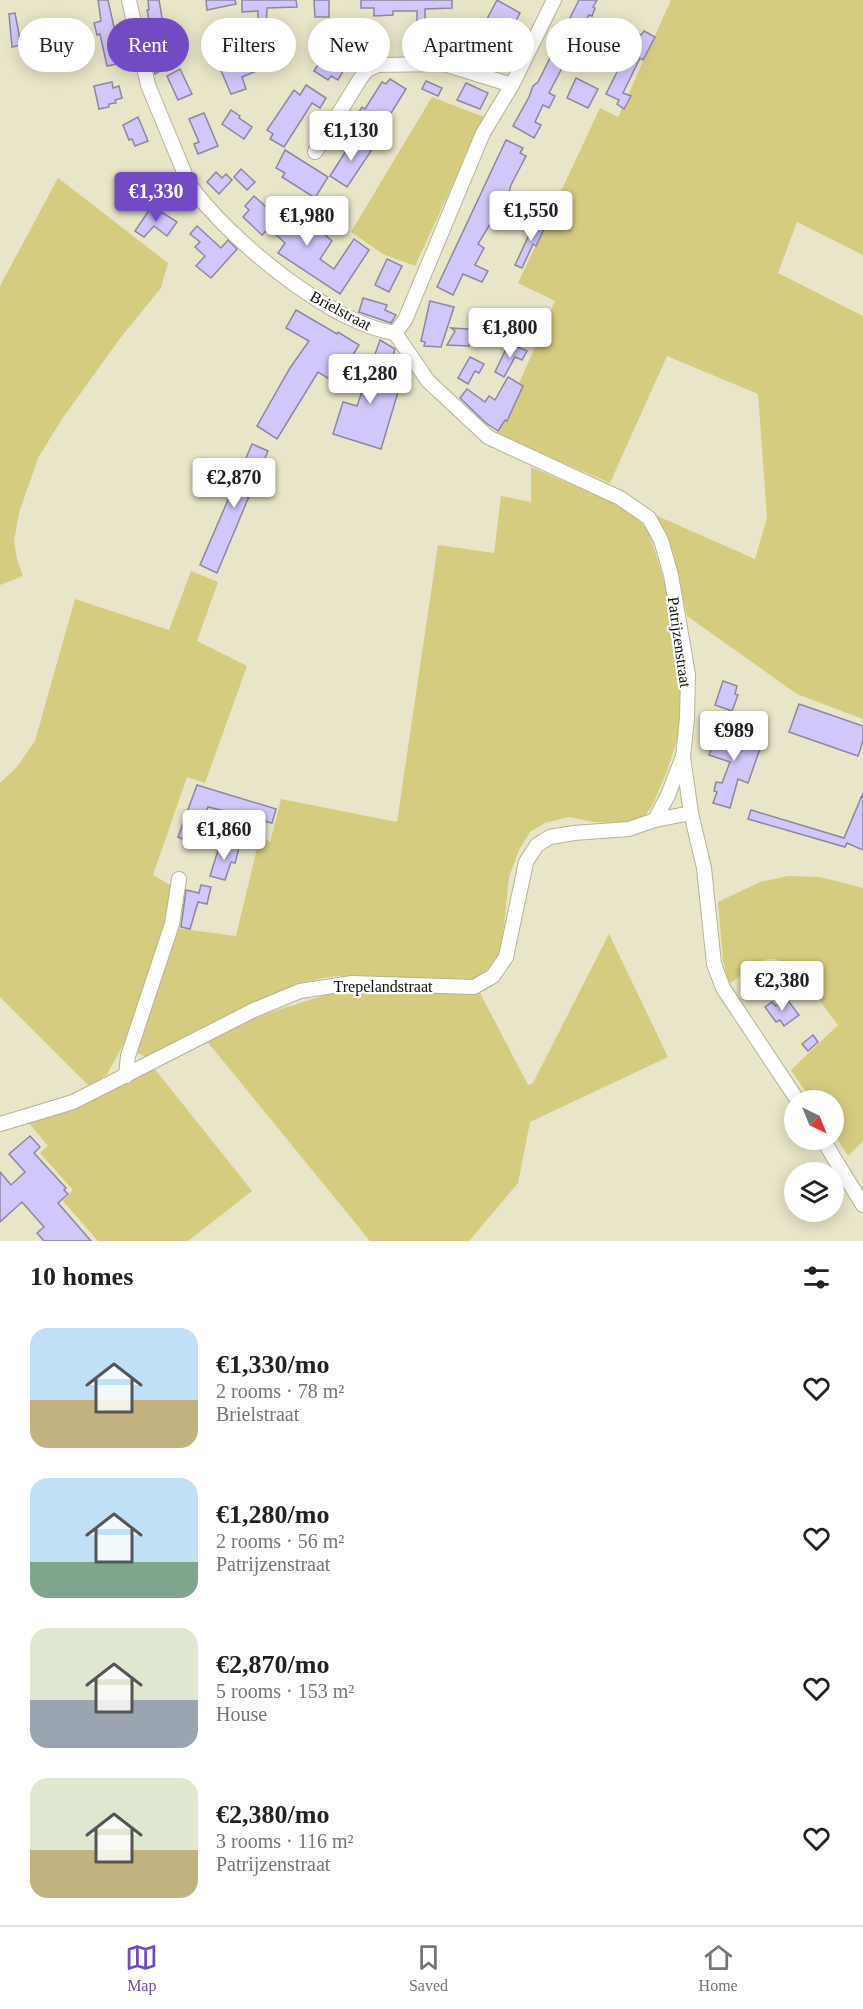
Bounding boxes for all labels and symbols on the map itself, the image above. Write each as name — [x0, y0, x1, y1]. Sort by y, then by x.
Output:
pin: €1,130 — [302, 111, 400, 162]
pin: €1,330 — [107, 172, 205, 223]
pin: €1,550 — [482, 191, 580, 242]
pin: €1,980 — [258, 196, 356, 247]
street label: Brielstraat — [307, 287, 375, 334]
pin: €1,800 — [461, 308, 559, 359]
pin: €1,280 — [321, 354, 419, 405]
pin: €2,870 — [185, 458, 283, 509]
street label: Patrijzenstraat — [664, 596, 694, 689]
pin: €989 — [698, 711, 770, 762]
pin: €1,860 — [175, 810, 273, 861]
pin: €2,380 — [733, 961, 831, 1012]
street label: Trepelandstraat — [334, 978, 433, 996]
north arrow — [784, 1090, 844, 1150]

